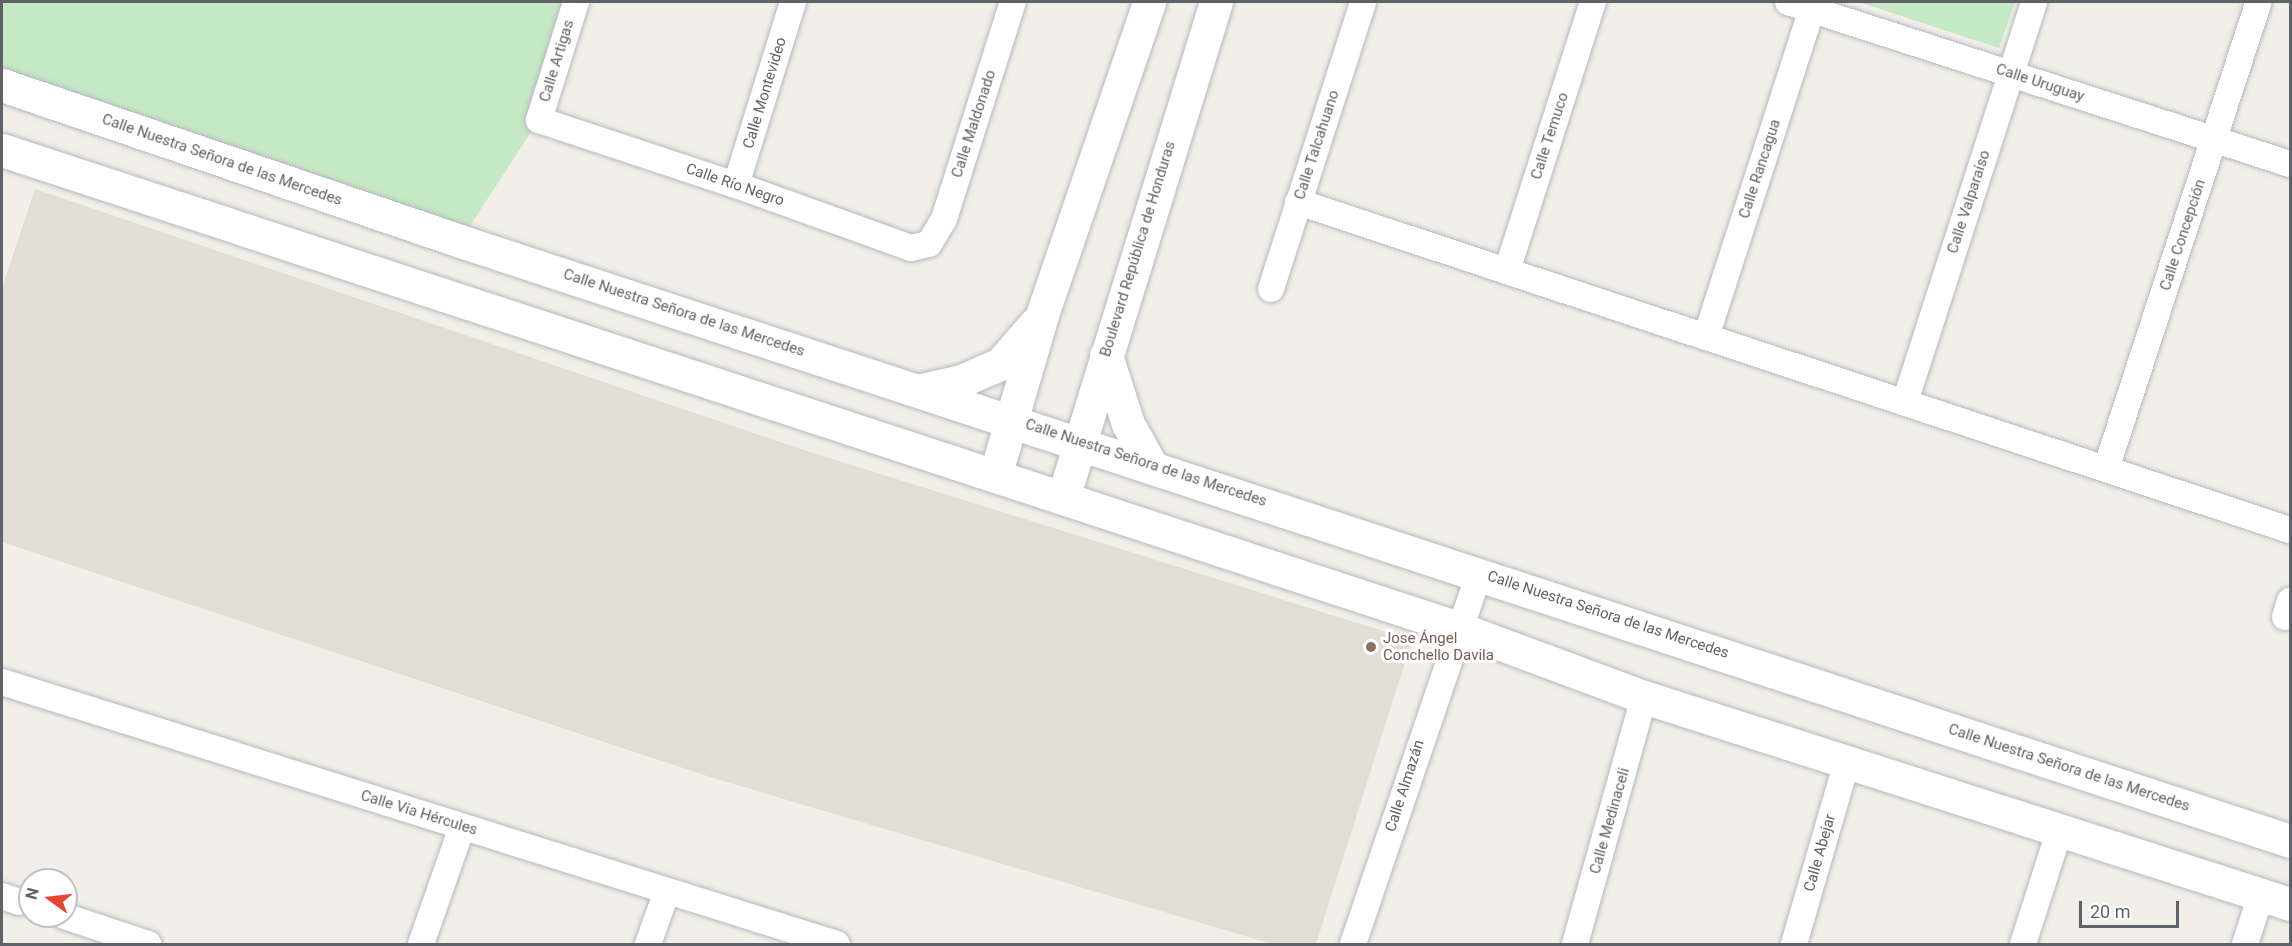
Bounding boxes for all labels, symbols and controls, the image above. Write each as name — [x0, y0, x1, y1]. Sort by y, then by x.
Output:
street label: Calle Artigas — [536, 18, 578, 104]
street label: Calle Montevideo — [740, 35, 790, 151]
street label: Calle Uruguay — [1994, 60, 2086, 106]
street label: Calle Maldonado — [948, 68, 1000, 180]
street label: Calle Talcahuano — [1291, 88, 1343, 202]
street label: Calle Temuco — [1527, 90, 1573, 182]
street label: Calle Nuestra Señora de las Mercedes — [100, 110, 344, 210]
street label: Calle Rancagua — [1735, 117, 1785, 221]
street label: Boulevard República de Honduras — [1097, 139, 1179, 359]
street label: Calle Valparaíso — [1944, 148, 1994, 256]
street label: Calle Río Negro — [684, 160, 786, 210]
street label: Calle Concepción — [2157, 177, 2209, 293]
street label: Calle Nuestra Señora de las Mercedes — [561, 265, 807, 361]
street label: Calle Nuestra Señora de las Mercedes — [1023, 415, 1269, 511]
street label: Calle Nuestra Señora de las Mercedes — [1485, 567, 1731, 663]
place label: Jose Ángel Conchello Davila — [1383, 629, 1494, 664]
marker: Jose Ángel Conchello Davila — [1364, 640, 1378, 654]
street label: Calle Nuestra Señora de las Mercedes — [1946, 720, 2192, 816]
street label: Calle Almazán — [1382, 738, 1428, 834]
street label: Calle Medinaceli — [1586, 766, 1634, 876]
street label: Calle Vía Hércules — [358, 787, 480, 839]
street label: Calle Abejar — [1800, 812, 1840, 894]
north arrow — [18, 868, 78, 928]
text: N — [21, 886, 43, 902]
scale bar — [2082, 889, 2182, 927]
text: 20 m — [2090, 901, 2130, 922]

